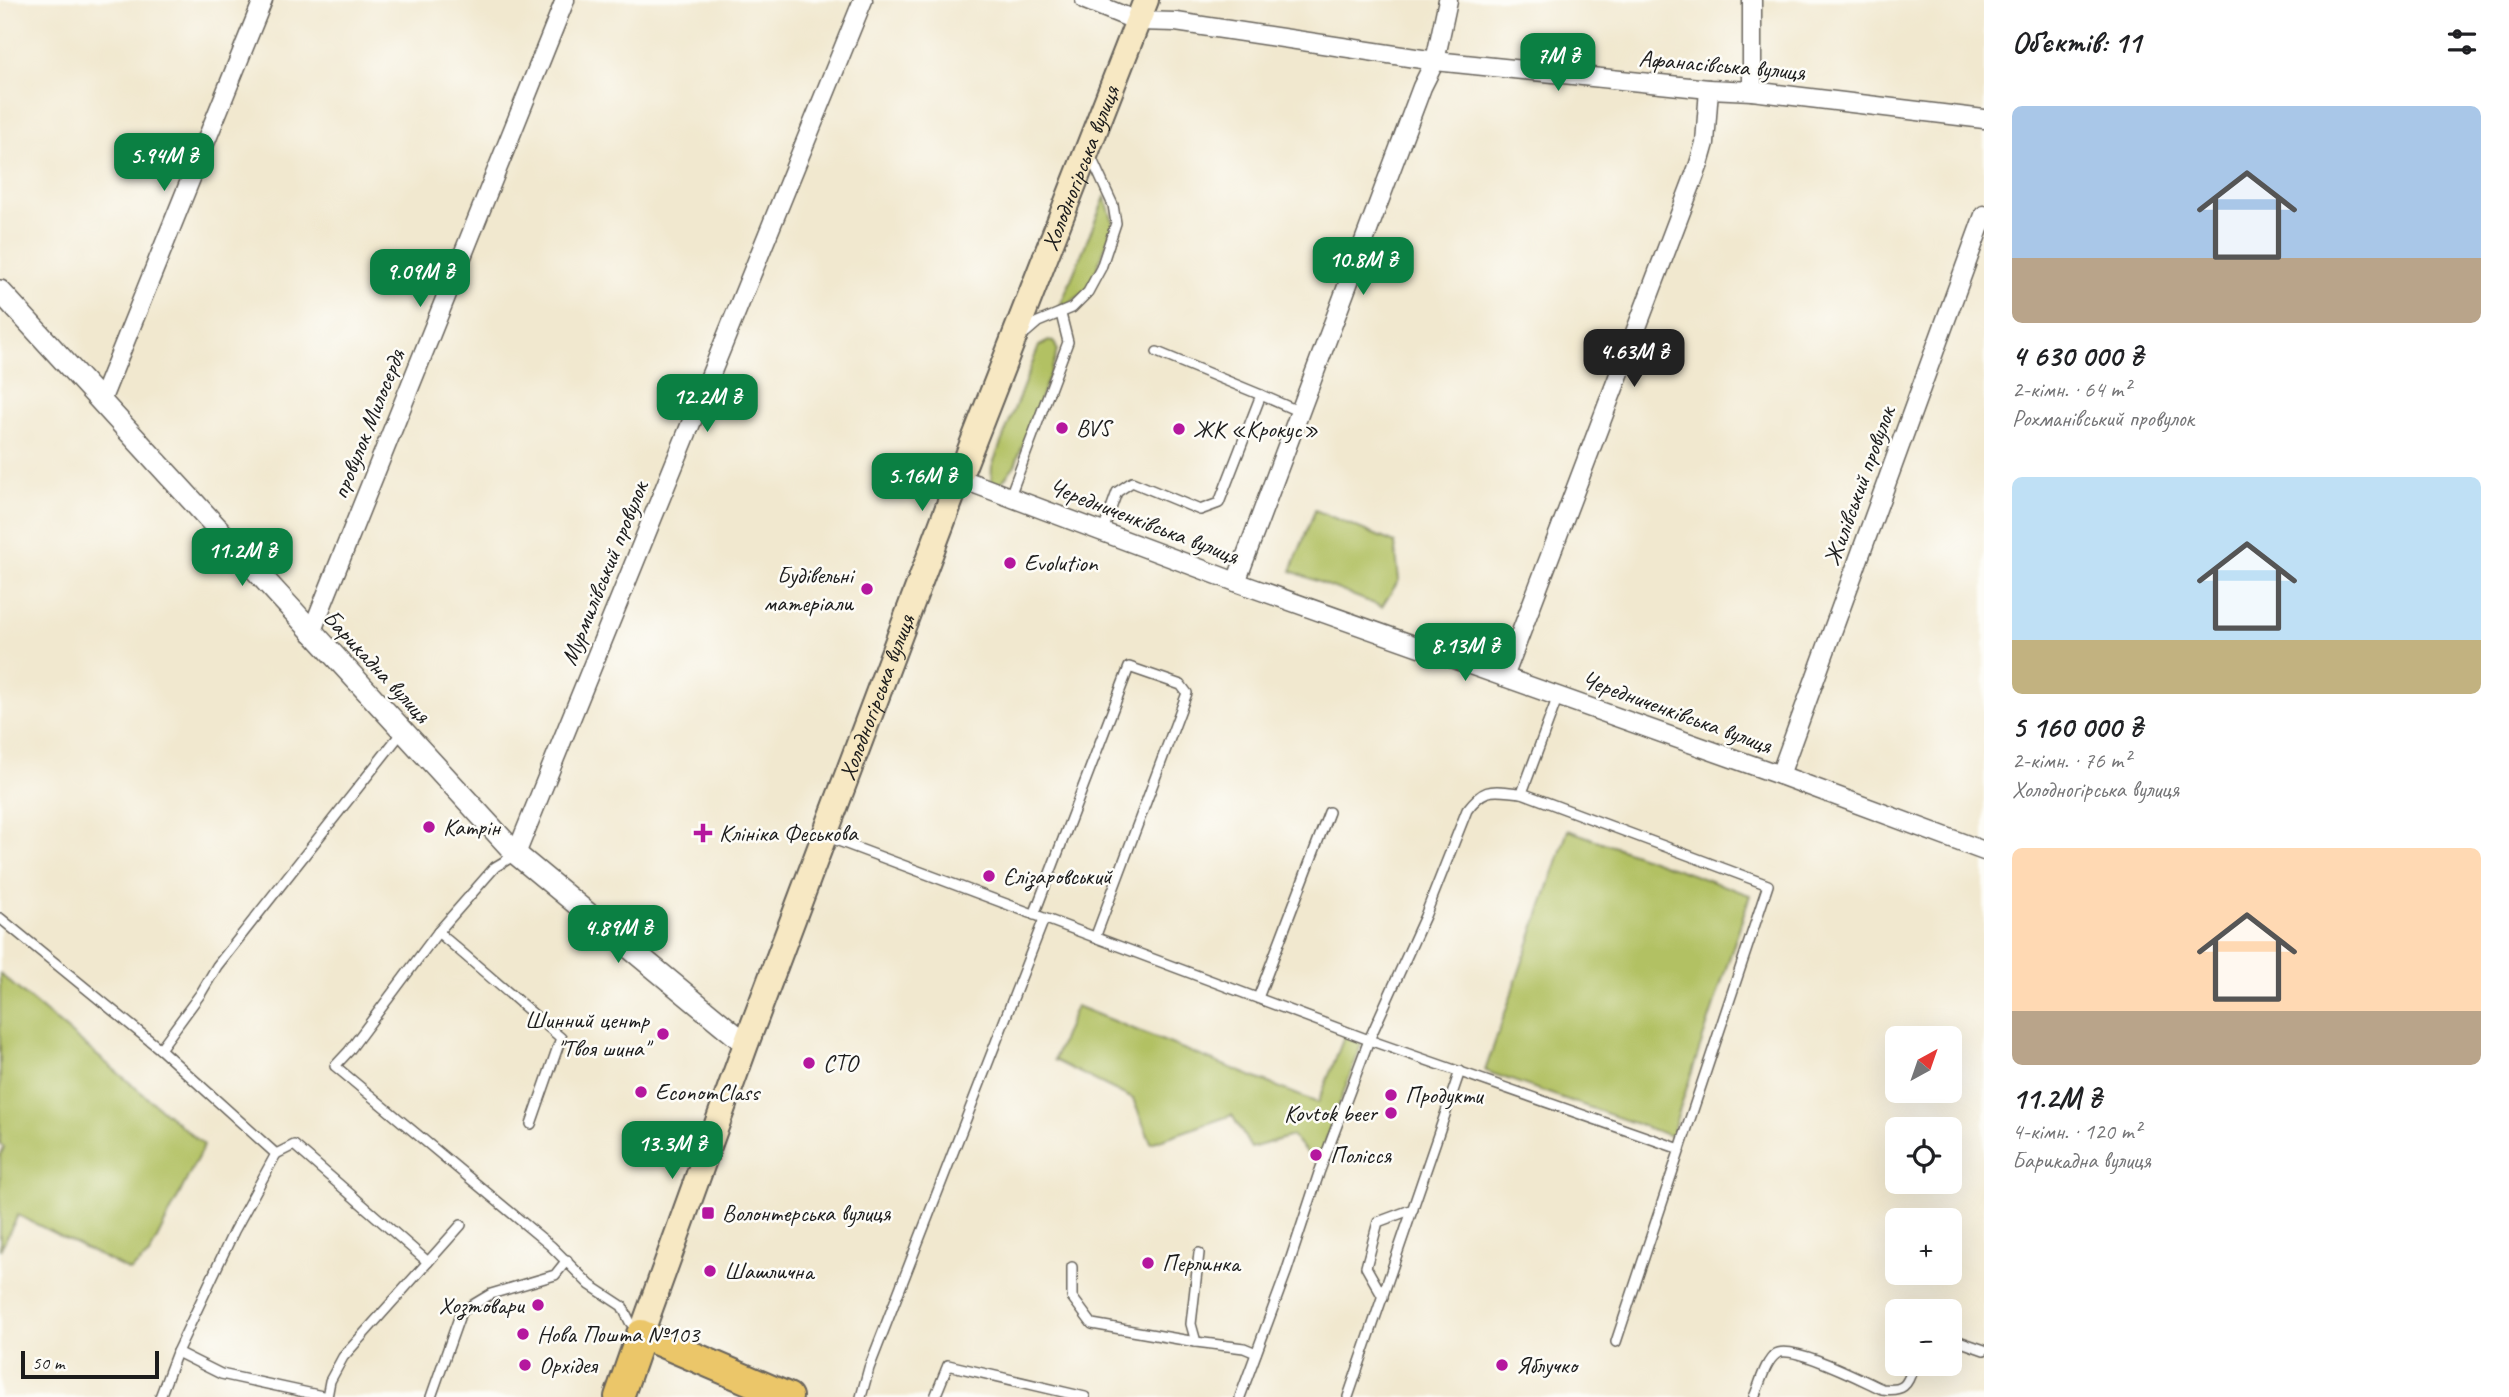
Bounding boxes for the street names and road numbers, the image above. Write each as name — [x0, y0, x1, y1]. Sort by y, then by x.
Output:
street label: Афанасівська вулиця — [1638, 43, 1808, 87]
street label: Холодногірська вулиця — [1034, 80, 1126, 255]
street label: провулок Милосердя — [324, 344, 412, 503]
street label: Жилівський провулок — [1816, 400, 1902, 570]
street label: Чередниченківська вулиця — [1045, 471, 1244, 571]
street label: Мурмилівський провулок — [553, 475, 655, 669]
street label: Барикадна вулиця — [317, 603, 438, 730]
street label: Холодногірська вулиця — [832, 609, 922, 784]
street label: Чередниченківська вулиця — [1578, 664, 1777, 761]

